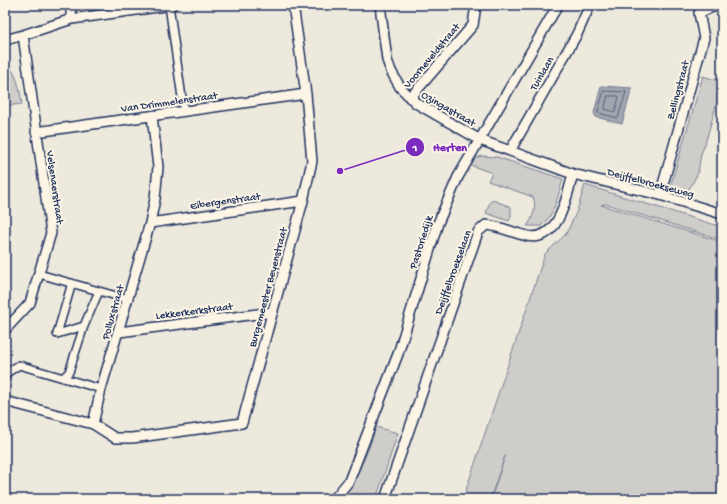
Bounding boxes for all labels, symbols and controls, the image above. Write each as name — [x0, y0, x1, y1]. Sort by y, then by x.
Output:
street label: Voorneveldstraat — [401, 20, 464, 92]
street label: Tuinlaan — [528, 54, 558, 94]
street label: Zellingstraat — [665, 58, 693, 121]
street label: Ozingastraat — [419, 89, 479, 131]
street label: Van Drimmelenstraat — [119, 90, 220, 116]
callout: Herten — [405, 135, 475, 159]
text: 1 — [412, 142, 418, 156]
text: Herten — [433, 142, 467, 156]
street label: Velsenaerstraat — [43, 149, 65, 226]
street label: Deijffelbroekseweg — [605, 165, 695, 201]
street label: Eibergenstraat — [189, 191, 263, 213]
street label: Pastoriedijk — [407, 213, 436, 272]
street label: Burgemeester Beyenstraat — [247, 225, 291, 350]
street label: Deijffelbroekselaan — [432, 228, 475, 317]
street label: Polluxstraat — [100, 282, 128, 342]
street label: Lekkerkerkstraat — [155, 301, 235, 323]

